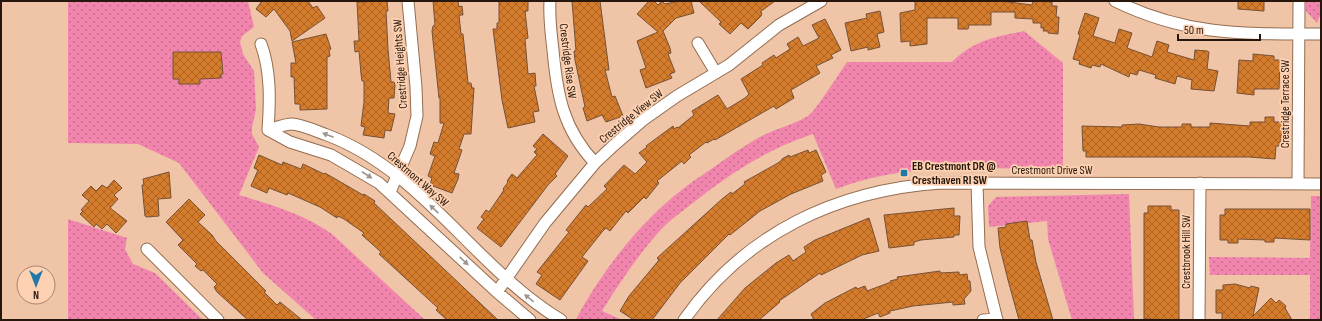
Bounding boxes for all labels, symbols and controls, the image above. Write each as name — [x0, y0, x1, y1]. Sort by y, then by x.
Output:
scale bar — [1178, 16, 1260, 42]
street label: Crestridge Heights SW — [390, 18, 411, 109]
street label: Crestridge Rise SW — [555, 23, 580, 100]
text: 50 m — [1184, 23, 1204, 38]
street label: Crestridge Terrace SW — [1278, 60, 1293, 148]
street label: Crestridge View SW — [596, 86, 666, 147]
one-way arrow — [322, 132, 334, 138]
street label: Crestmont Way SW — [384, 149, 452, 210]
place label: EB Crestmont DR @ Cresthaven RI SW — [912, 159, 996, 188]
street label: Crestmont Drive SW — [1011, 163, 1093, 178]
marker: EB Crestmont DR @ Cresthaven RI SW — [899, 168, 909, 178]
one-way arrow — [362, 171, 372, 179]
one-way arrow — [429, 204, 439, 214]
street label: Crestbrook Hill SW — [1179, 215, 1194, 289]
one-way arrow — [459, 256, 469, 266]
north arrow — [16, 265, 56, 305]
text: N — [33, 288, 39, 301]
one-way arrow — [524, 293, 534, 302]

